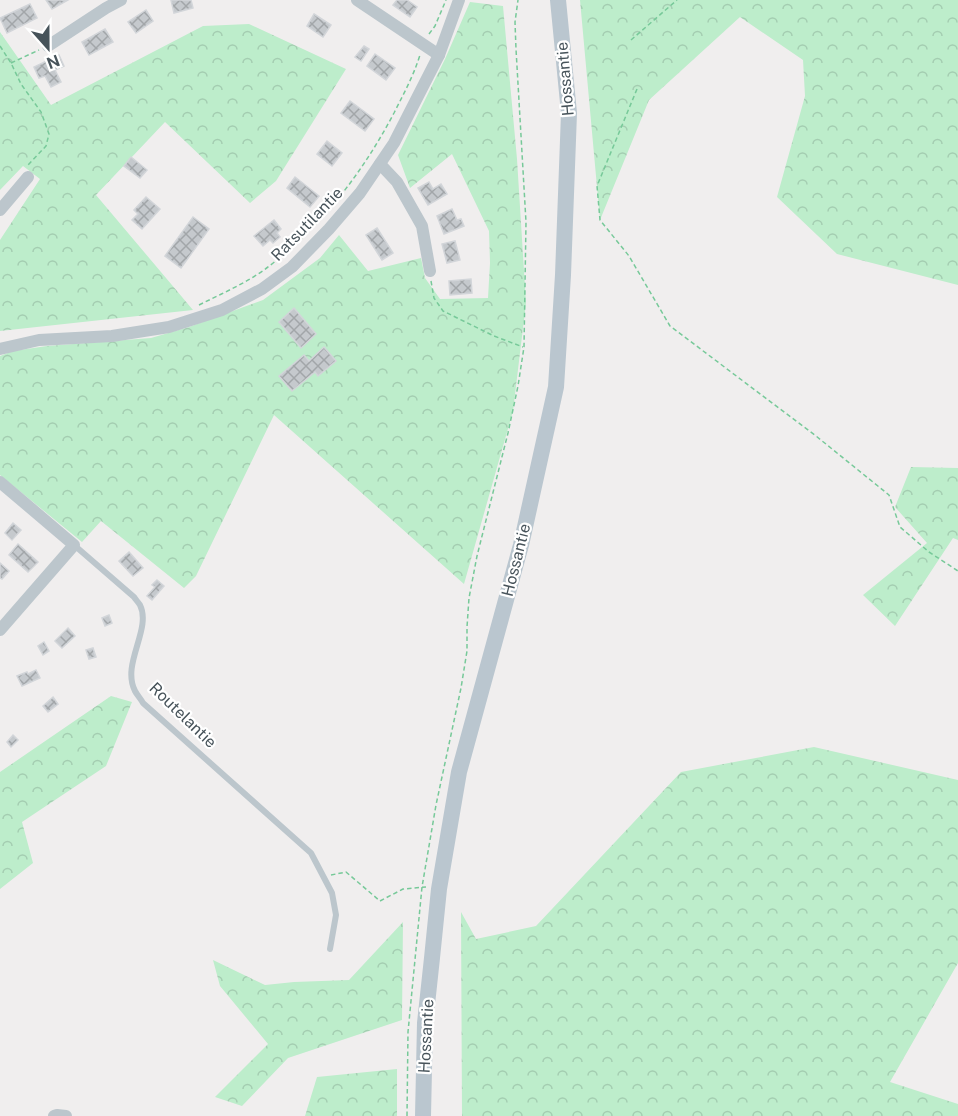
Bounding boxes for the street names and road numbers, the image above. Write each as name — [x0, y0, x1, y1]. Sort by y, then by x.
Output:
street label: Hossantie — [552, 41, 578, 117]
street label: Ratsutilantie — [267, 183, 347, 265]
street label: Hossantie — [498, 522, 534, 598]
street label: Routelantie — [146, 678, 220, 752]
street label: Hossantie — [415, 998, 437, 1074]

